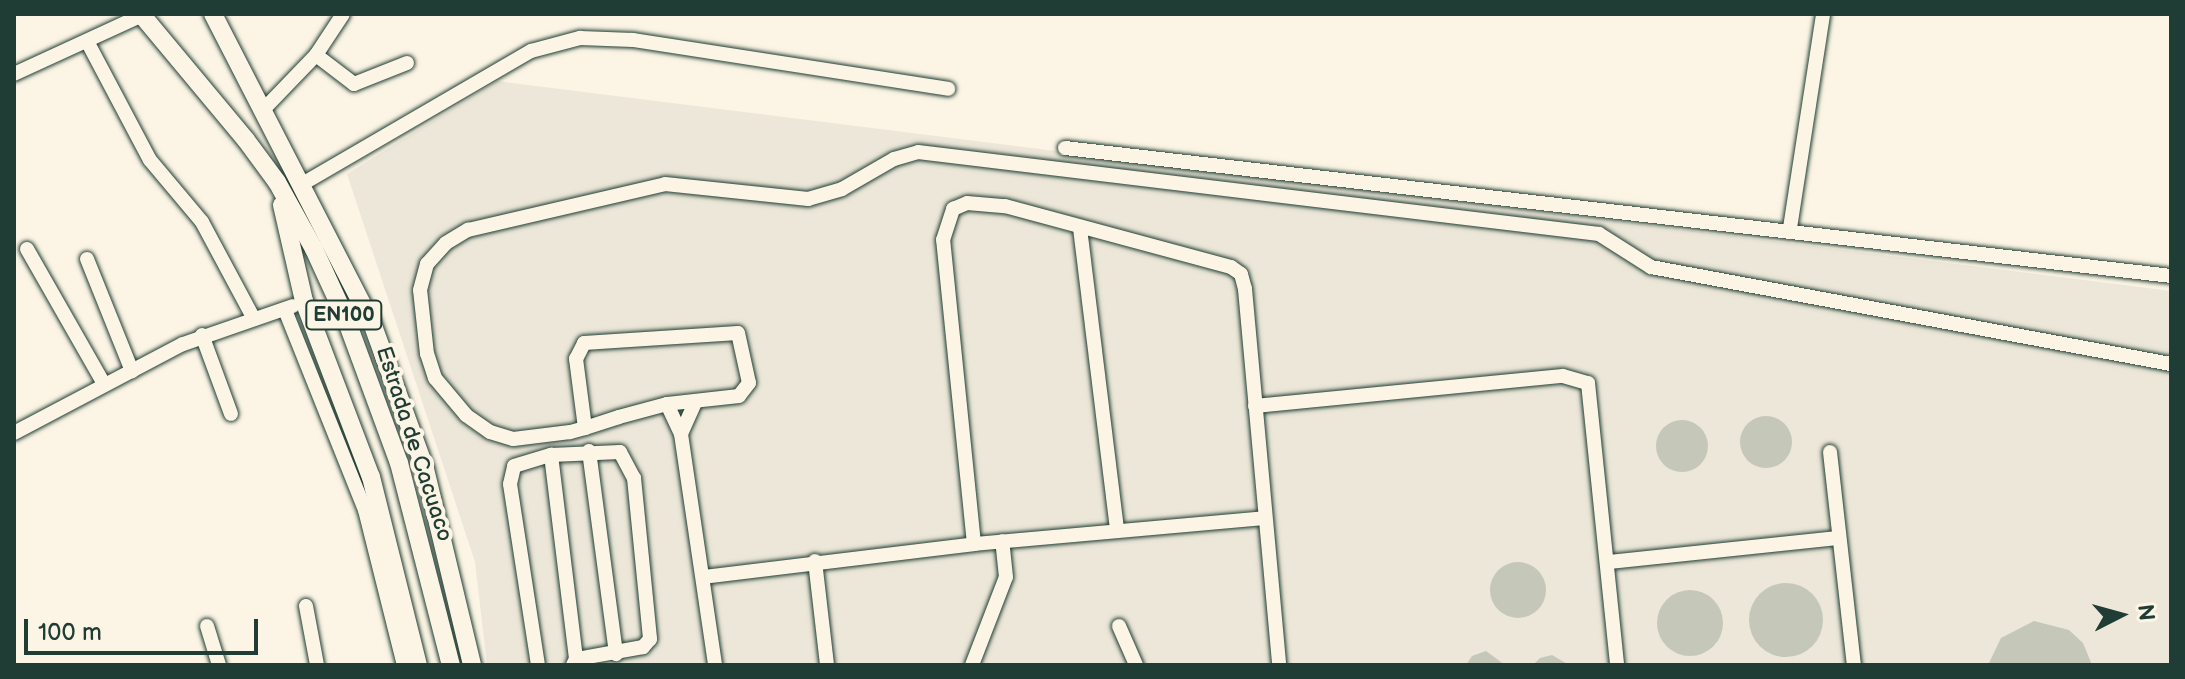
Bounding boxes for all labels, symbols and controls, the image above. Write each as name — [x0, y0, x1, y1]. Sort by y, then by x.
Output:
road number: EN100 — [304, 299, 384, 331]
street label: Estrada de Cacuaco — [370, 343, 458, 545]
north arrow — [2081, 575, 2161, 655]
scale bar — [28, 603, 262, 653]
text: N — [2131, 603, 2160, 622]
text: 100 m — [38, 618, 102, 647]

